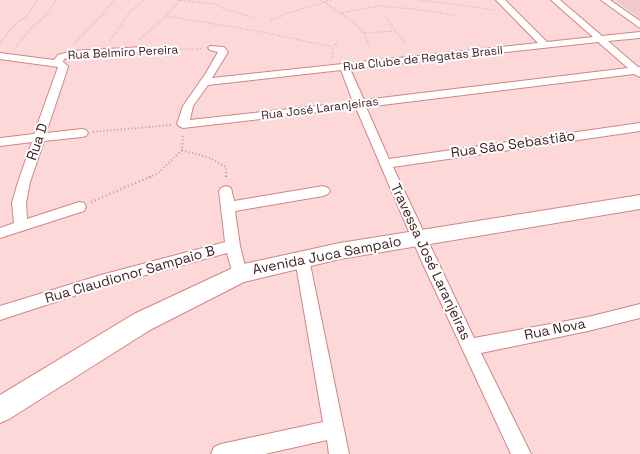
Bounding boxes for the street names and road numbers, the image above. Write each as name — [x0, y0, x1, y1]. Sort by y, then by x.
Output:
street label: Rua Belmiro Pereira — [67, 43, 179, 63]
street label: Rua Clube de Regatas Brasil — [342, 43, 504, 75]
street label: Rua José Laranjeiras — [260, 95, 380, 123]
street label: Rua D — [24, 121, 52, 163]
street label: Rua São Sebastião — [450, 128, 576, 162]
street label: Travessa José Laranjeiras — [386, 181, 474, 343]
street label: Avenida Juca Sampaio — [251, 233, 403, 279]
street label: Rua Claudionor Sampaio B — [43, 243, 217, 307]
street label: Rua Nova — [523, 316, 587, 344]

